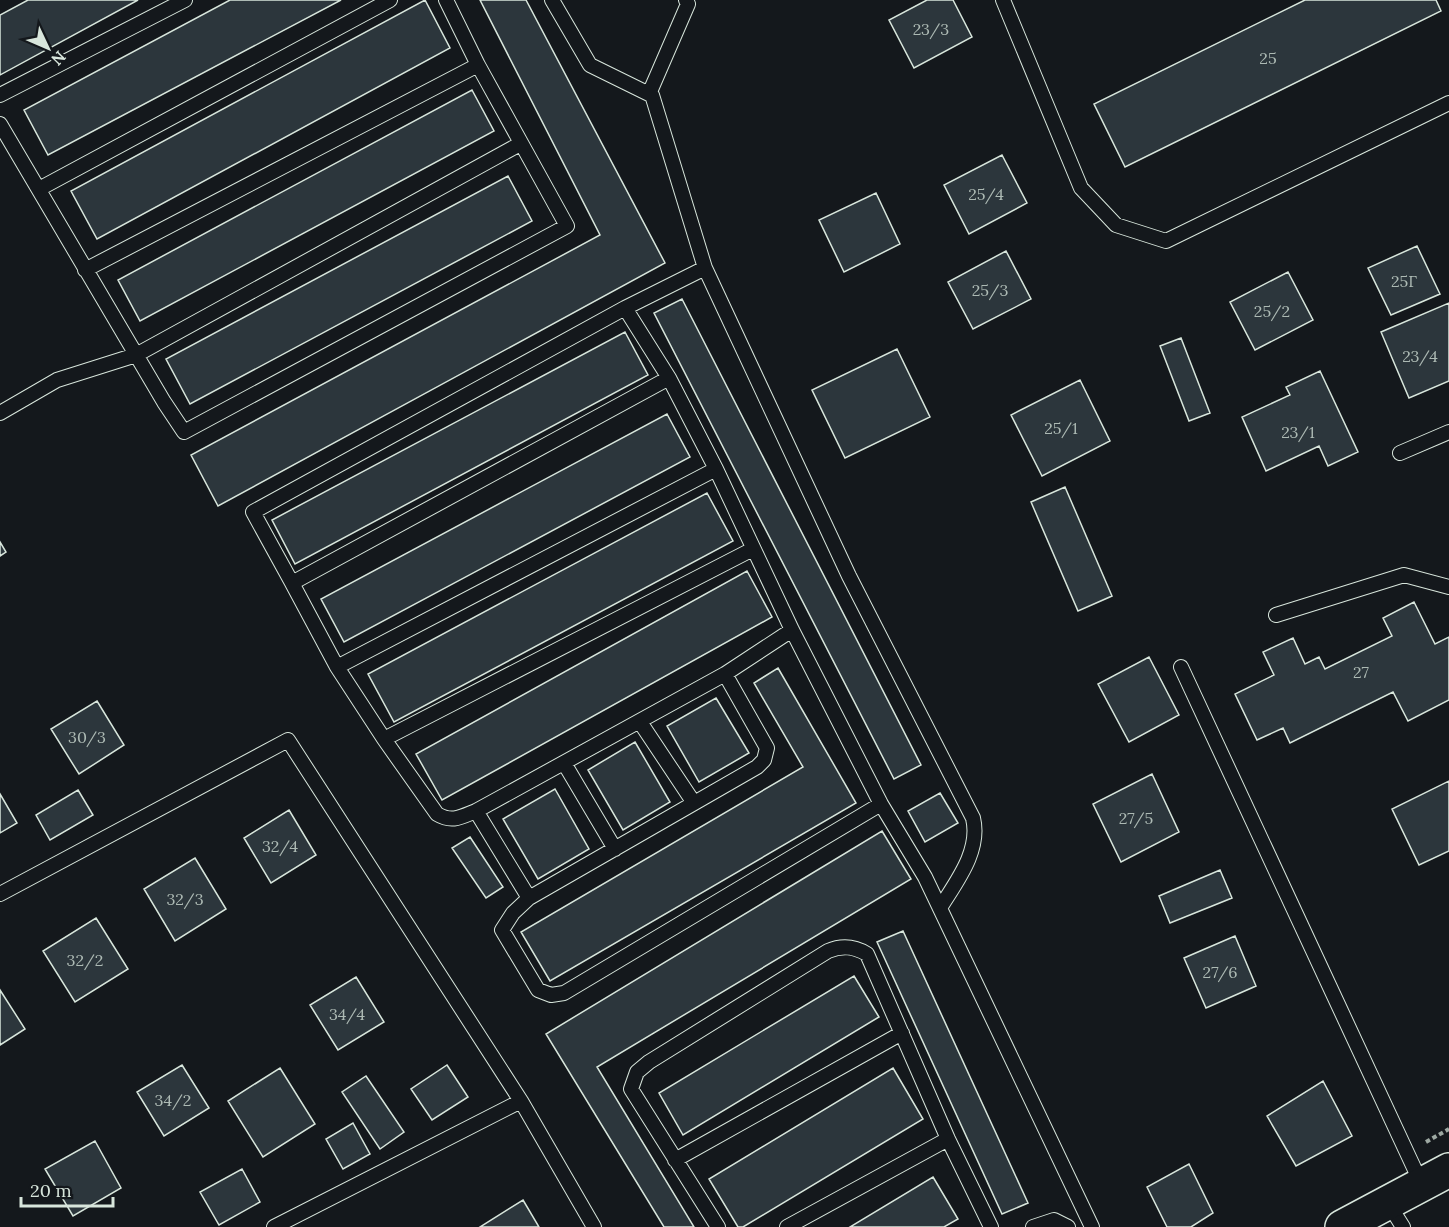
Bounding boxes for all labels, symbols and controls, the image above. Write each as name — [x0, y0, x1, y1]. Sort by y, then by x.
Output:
north arrow — [18, 18, 78, 78]
house number: 23/3 — [913, 19, 949, 40]
text: N — [47, 47, 70, 70]
house number: 25 — [1259, 48, 1277, 68]
house number: 25/4 — [968, 184, 1004, 205]
house number: 25Г — [1391, 271, 1417, 291]
house number: 25/3 — [972, 280, 1008, 301]
house number: 25/2 — [1254, 301, 1290, 322]
house number: 23/4 — [1402, 346, 1438, 367]
house number: 25/1 — [1044, 418, 1078, 439]
house number: 23/1 — [1281, 422, 1315, 443]
house number: 27 — [1353, 662, 1370, 682]
house number: 30/3 — [68, 727, 106, 748]
house number: 27/5 — [1119, 808, 1153, 829]
house number: 32/4 — [262, 836, 298, 857]
house number: 32/3 — [166, 889, 204, 910]
house number: 32/2 — [67, 950, 103, 971]
house number: 27/6 — [1203, 962, 1237, 983]
house number: 34/4 — [329, 1004, 365, 1025]
house number: 34/2 — [155, 1090, 191, 1111]
scale bar — [21, 1170, 112, 1208]
text: 20 m — [30, 1179, 72, 1202]

